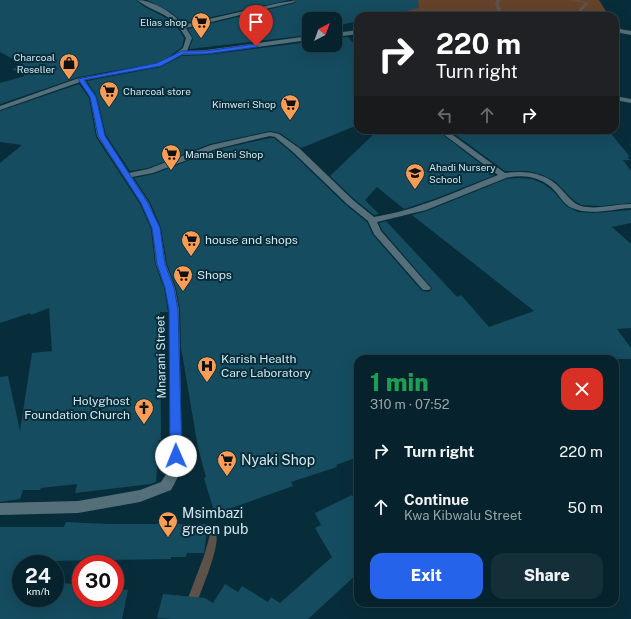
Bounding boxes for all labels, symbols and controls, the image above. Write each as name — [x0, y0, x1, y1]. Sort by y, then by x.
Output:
pin — [239, 5, 273, 46]
supermarket icon: Elias shop — [190, 11, 212, 39]
icon: arrive — [245, 11, 267, 33]
north arrow — [302, 12, 342, 52]
map controls — [302, 12, 342, 52]
place label: Elias shop — [140, 16, 187, 28]
text: 220 m — [436, 27, 521, 60]
icon: right — [370, 28, 422, 80]
place label: Charcoal Reseller — [13, 51, 55, 75]
shop icon: Charcoal Reseller — [58, 52, 80, 80]
text: Turn right — [436, 61, 518, 82]
supermarket icon: Charcoal store — [98, 80, 120, 108]
place label: Charcoal store — [123, 85, 191, 97]
supermarket icon: Kimweri Shop — [279, 93, 301, 121]
place label: Kimweri Shop — [212, 98, 276, 110]
icon: left — [434, 104, 456, 126]
icon: ahead — [476, 104, 498, 126]
icon: right — [518, 104, 540, 126]
supermarket icon: Mama Beni Shop — [160, 143, 182, 171]
place label: Mama Beni Shop — [185, 148, 263, 160]
place label: Ahadi Nursery School — [429, 161, 496, 185]
school or university icon: Ahadi Nursery School — [404, 162, 426, 190]
supermarket icon: house and shops — [180, 229, 202, 257]
place label: house and shops — [205, 233, 298, 247]
supermarket icon: Shops — [172, 264, 194, 292]
place label: Shops — [197, 268, 232, 282]
street label: Mnarani Street — [153, 315, 169, 399]
place label: Karish Health Care Laboratory — [221, 352, 311, 380]
hospital icon: Karish Health Care Laboratory — [196, 355, 218, 383]
text: 1 min — [370, 368, 429, 396]
button: close — [561, 368, 603, 410]
place label: Holyghost Foundation Church — [24, 394, 130, 422]
church icon: Holyghost Foundation Church — [133, 397, 155, 425]
text: 310 m · 07:52 — [370, 397, 450, 412]
position arrow — [155, 435, 197, 477]
icon: right — [370, 440, 392, 462]
text: Turn right — [404, 443, 474, 460]
text: 220 m — [559, 443, 603, 460]
supermarket icon: Nyaki Shop — [216, 449, 238, 477]
place label: Nyaki Shop — [241, 452, 315, 468]
text: Continue — [404, 491, 469, 508]
icon: ahead — [370, 496, 392, 518]
text: 50 m — [568, 499, 603, 516]
place label: Msimbazi green pub — [182, 505, 248, 537]
text: Kwa Kibwalu Street — [404, 508, 522, 523]
bar icon: Msimbazi green pub — [157, 510, 179, 538]
button: Exit — [370, 553, 483, 599]
button: Share — [491, 553, 603, 599]
speed limit sign: 30 — [72, 555, 124, 607]
text: 24 — [25, 564, 51, 588]
text: km/h — [26, 585, 50, 597]

